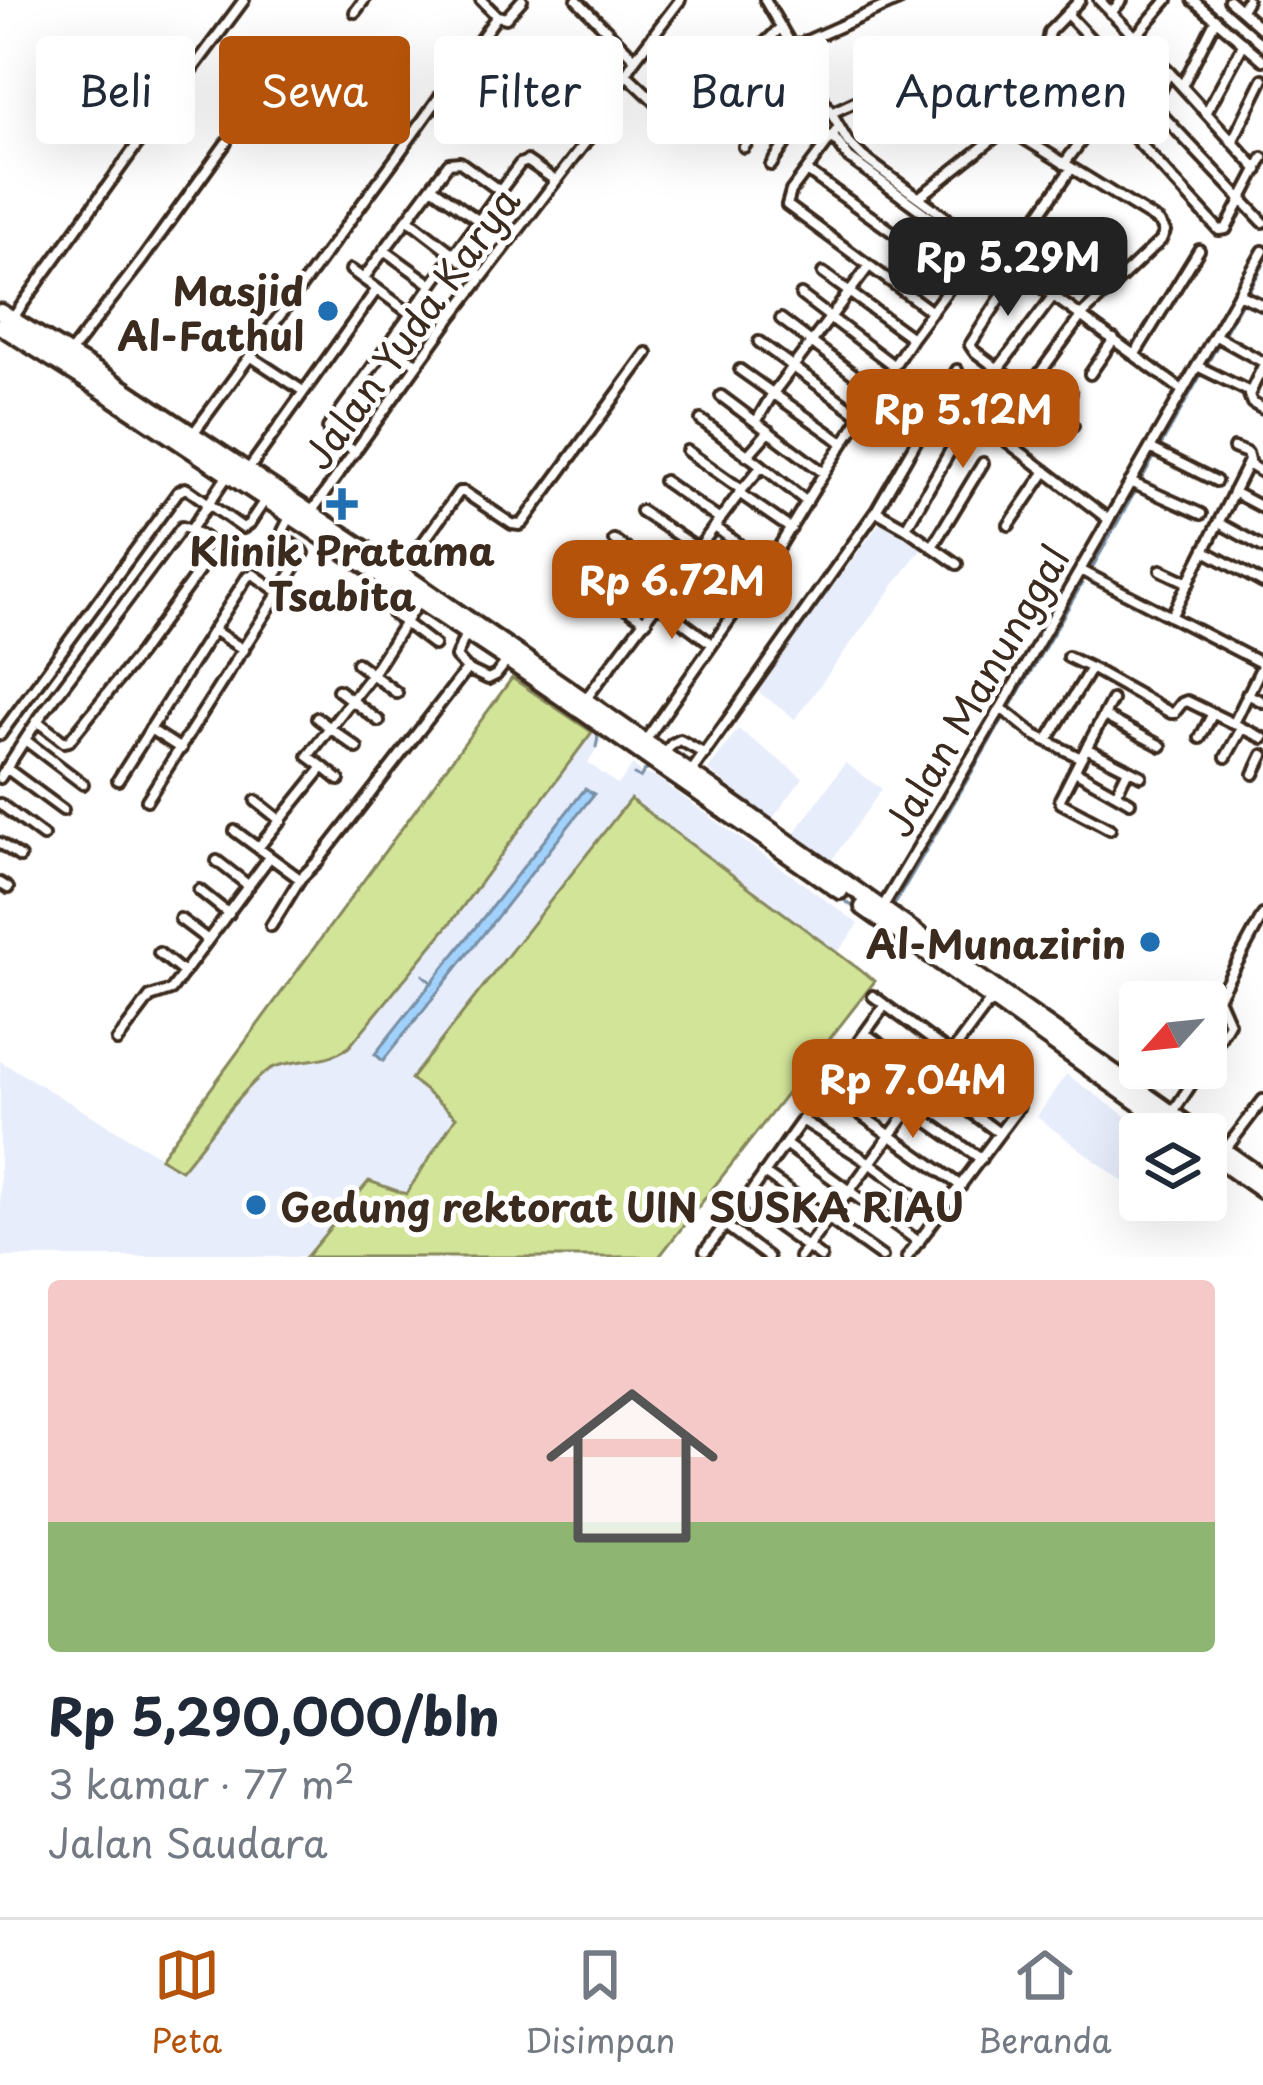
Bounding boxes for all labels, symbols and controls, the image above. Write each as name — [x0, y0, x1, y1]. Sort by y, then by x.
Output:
chip: Beli — [36, 36, 195, 144]
chip: Sewa — [219, 36, 410, 144]
chip: Filter — [434, 36, 623, 144]
chip: Baru — [647, 36, 829, 144]
chip: Apartemen — [853, 36, 1169, 144]
street label: Jalan Yuda Karya — [287, 173, 533, 480]
pin: Rp 5.29M — [884, 217, 1132, 319]
text: Rp 5.29M — [915, 226, 1101, 285]
place label: Masjid Al-Fathul — [118, 260, 304, 364]
marker: Masjid Al-Fathul — [315, 298, 341, 324]
pin: Rp 5.12M — [839, 369, 1087, 471]
text: Rp 5.12M — [874, 378, 1052, 437]
marker: Klinik Pratama Tsabita — [326, 488, 358, 520]
place label: Klinik Pratama Tsabita — [189, 520, 495, 624]
street label: Jalan Manunggal — [867, 533, 1083, 847]
pin: Rp 6.72M — [548, 540, 796, 642]
text: Rp 6.72M — [579, 549, 765, 608]
place label: Al-Munazirin — [866, 913, 1126, 972]
marker: Al-Munazirin — [1137, 929, 1163, 955]
north arrow — [1119, 981, 1227, 1089]
map controls — [1119, 981, 1227, 1221]
pin: Rp 7.04M — [789, 1039, 1037, 1141]
text: Rp 7.04M — [819, 1048, 1007, 1107]
button: layers — [1119, 1113, 1227, 1221]
place label: Gedung rektorat UIN SUSKA RIAU — [280, 1176, 964, 1235]
marker: Gedung rektorat UIN SUSKA RIAU — [243, 1192, 269, 1218]
icon: home — [524, 1358, 740, 1574]
text: Rp 5,290,000/bln — [48, 1676, 500, 1753]
text: 3 kamar · 77 m² — [48, 1753, 355, 1812]
text: Jalan Saudara — [48, 1812, 328, 1871]
tab: Peta — [151, 1942, 222, 2064]
tab: Disimpan — [525, 1942, 675, 2064]
tab: Beranda — [978, 1942, 1112, 2064]

